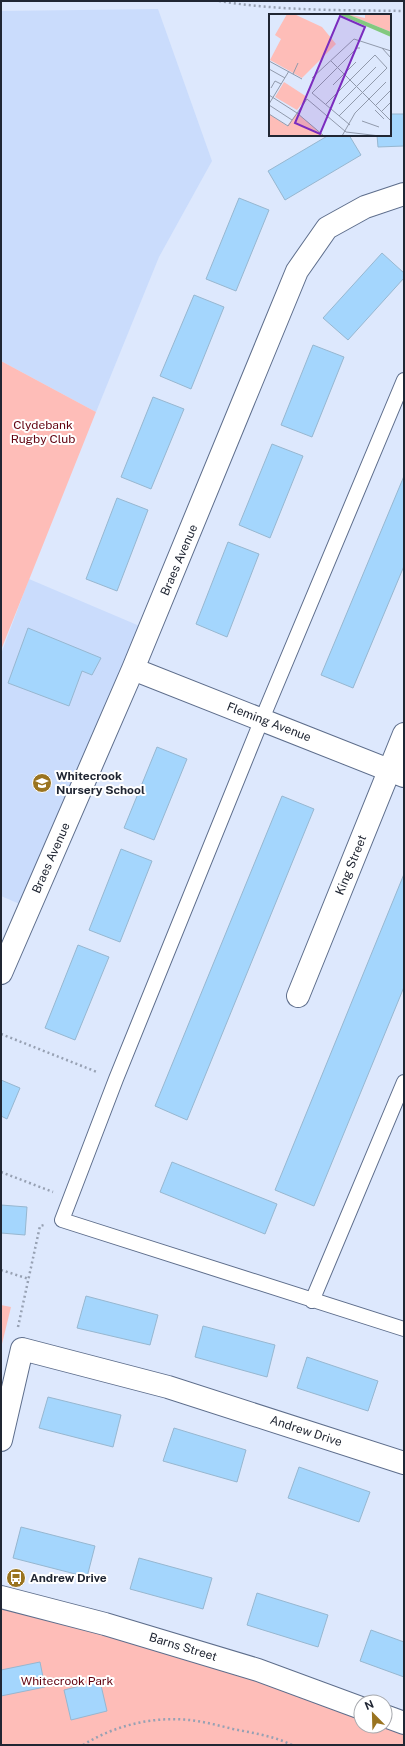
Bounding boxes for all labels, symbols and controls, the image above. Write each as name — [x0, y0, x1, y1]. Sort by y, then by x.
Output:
inset map — [269, 14, 391, 136]
park label: Clydebank Rugby Club — [11, 418, 75, 446]
street label: Braes Avenue — [158, 522, 200, 598]
street label: Fleming Avenue — [225, 699, 313, 745]
place label: Whitecrook Nursery School — [56, 769, 145, 797]
school or university icon: Whitecrook Nursery School — [31, 772, 53, 794]
street label: Braes Avenue — [29, 820, 73, 896]
street label: King Street — [333, 833, 370, 897]
street label: Andrew Drive — [268, 1413, 344, 1449]
bus stop icon: Andrew Drive — [5, 1567, 27, 1589]
place label: Andrew Drive — [30, 1571, 107, 1585]
street label: Barns Street — [147, 1630, 219, 1664]
park label: Whitecrook Park — [21, 1674, 114, 1688]
north arrow — [353, 1694, 393, 1734]
text: N — [363, 1698, 375, 1712]

